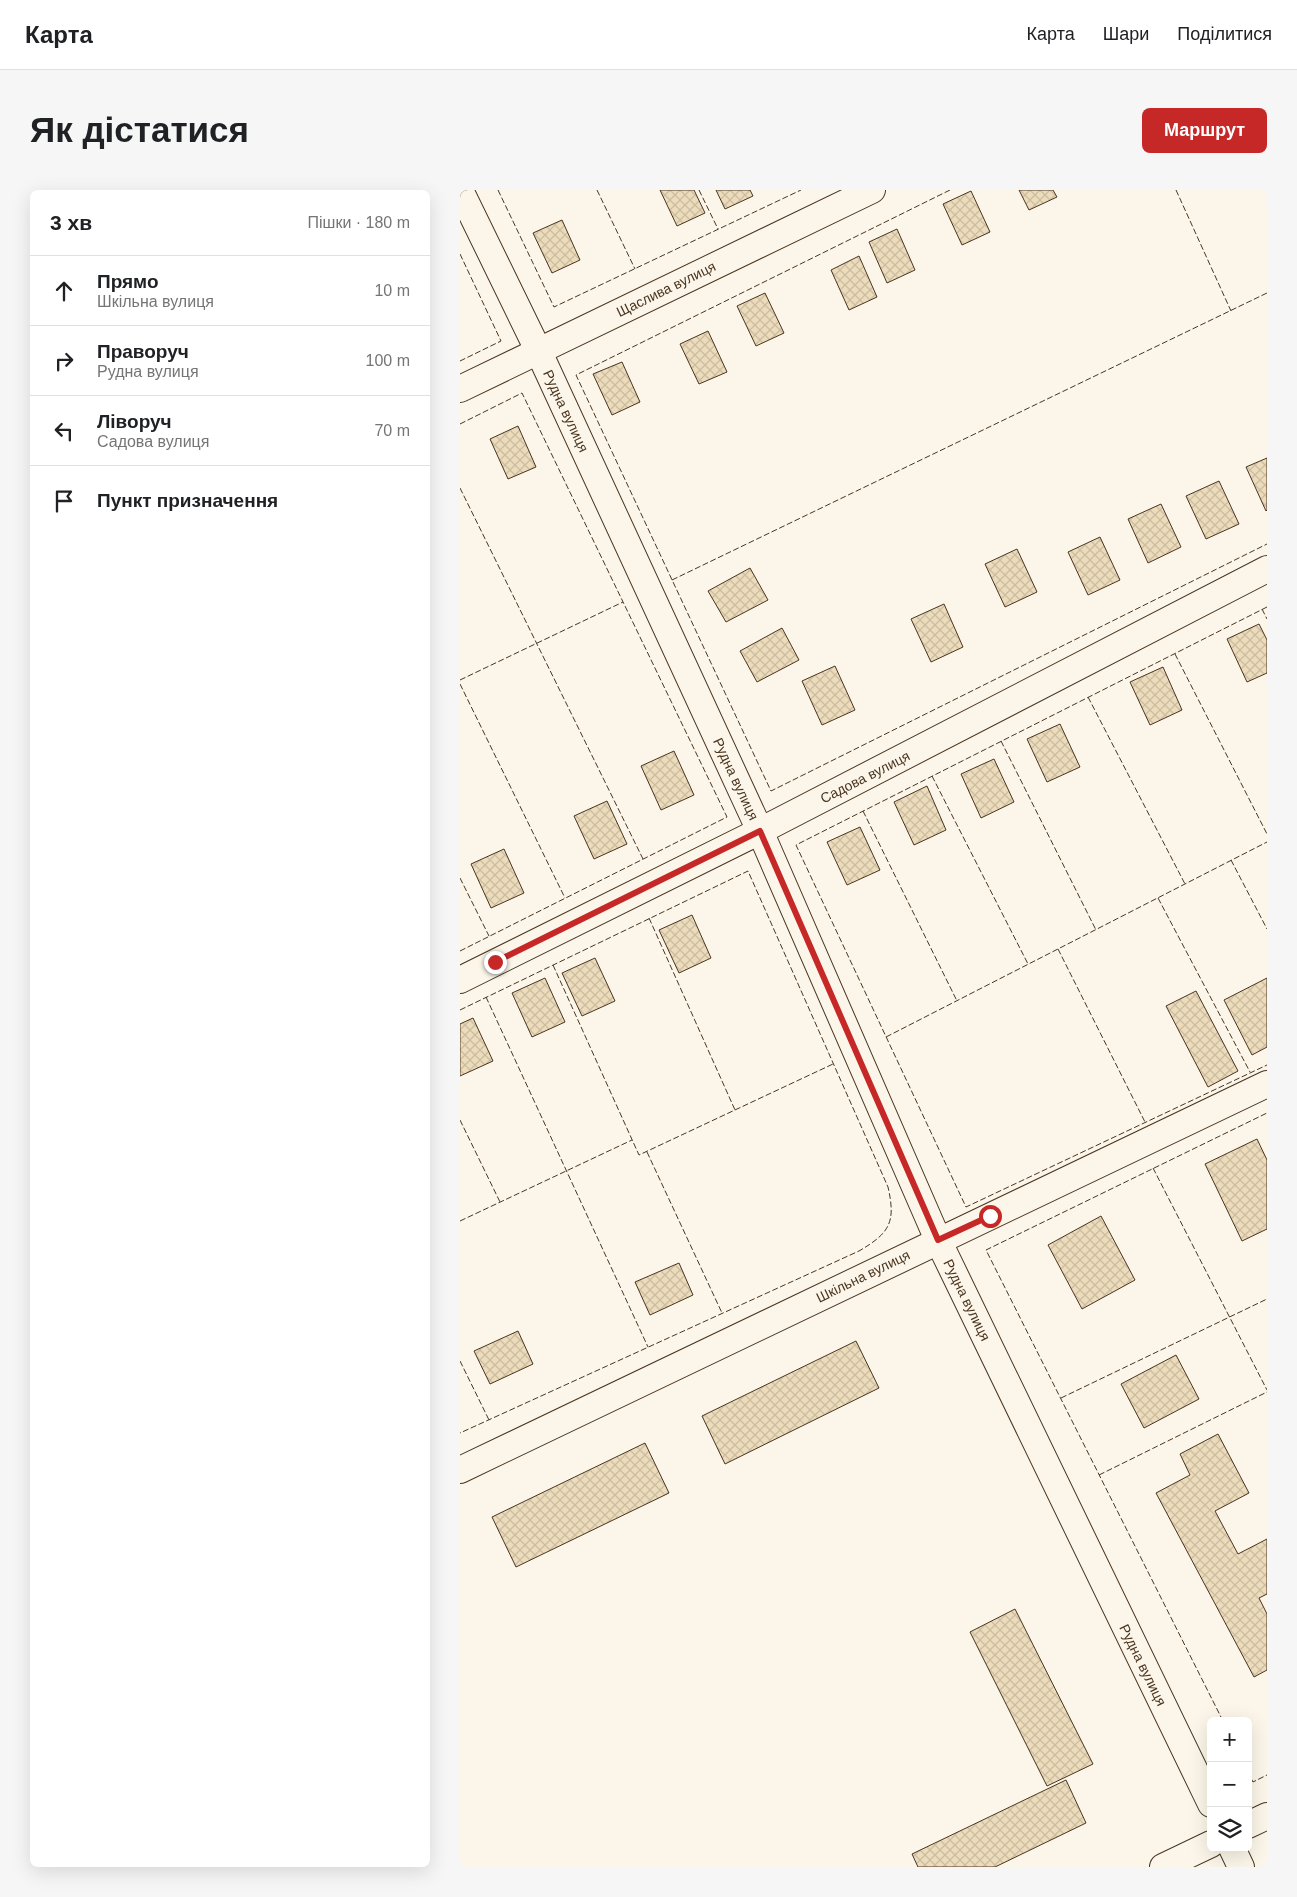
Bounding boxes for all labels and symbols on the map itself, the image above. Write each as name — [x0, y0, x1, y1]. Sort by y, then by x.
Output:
street label: Щаслива вулиця — [614, 258, 718, 320]
street label: Рудна вулиця — [540, 367, 592, 455]
street label: Рудна вулиця — [710, 735, 762, 823]
street label: Садова вулиця — [818, 748, 912, 806]
route end — [484, 951, 507, 974]
route start — [979, 1205, 1002, 1228]
street label: Шкільна вулиця — [813, 1246, 913, 1306]
street label: Рудна вулиця — [940, 1257, 994, 1343]
street label: Рудна вулиця — [1116, 1622, 1170, 1708]

